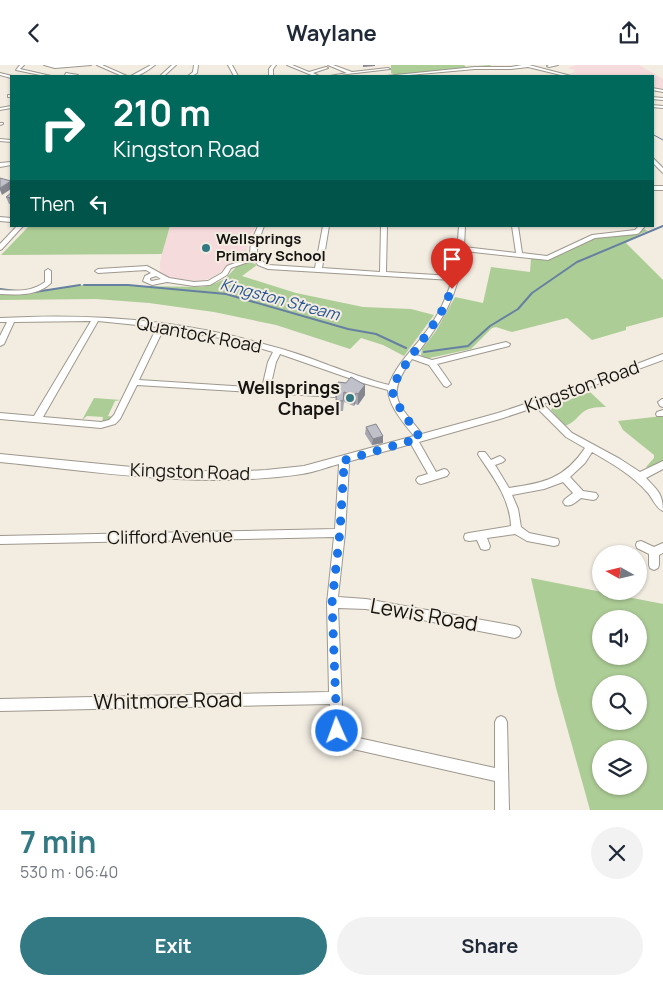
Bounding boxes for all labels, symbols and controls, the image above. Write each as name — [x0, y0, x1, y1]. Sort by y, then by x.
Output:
text: Waylane — [286, 18, 377, 48]
icon: back — [20, 19, 48, 47]
icon: share — [615, 19, 643, 47]
text: 210 m — [113, 89, 211, 137]
icon: right — [30, 95, 95, 160]
text: Kingston Road — [113, 134, 260, 164]
icon: left — [85, 190, 113, 218]
text: Then — [30, 191, 75, 217]
place label: Wellsprings Primary School — [216, 228, 326, 266]
pin — [431, 238, 473, 289]
marker: Wellsprings Primary School — [200, 242, 212, 254]
icon: arrive — [438, 245, 466, 273]
water label: Kingston Stream — [218, 273, 343, 326]
street label: Quantock Road — [135, 310, 264, 358]
street label: Kingston Road — [521, 354, 642, 418]
place label: Wellsprings Chapel — [237, 375, 340, 420]
marker: Wellsprings Chapel — [344, 392, 356, 404]
street label: Kingston Road — [130, 457, 250, 485]
street label: Clifford Avenue — [107, 523, 233, 549]
north arrow — [592, 545, 648, 600]
map controls — [592, 545, 647, 795]
street label: Lewis Road — [368, 591, 480, 637]
button: sound — [592, 610, 647, 665]
button: search — [592, 675, 647, 730]
street label: Whitmore Road — [93, 685, 243, 715]
position arrow — [310, 704, 362, 756]
button: layers — [592, 740, 647, 795]
text: 7 min — [20, 821, 96, 862]
button: close — [591, 827, 643, 879]
text: 530 m · 06:40 — [20, 861, 118, 883]
button: Exit — [20, 917, 327, 975]
button: Share — [337, 917, 643, 975]

